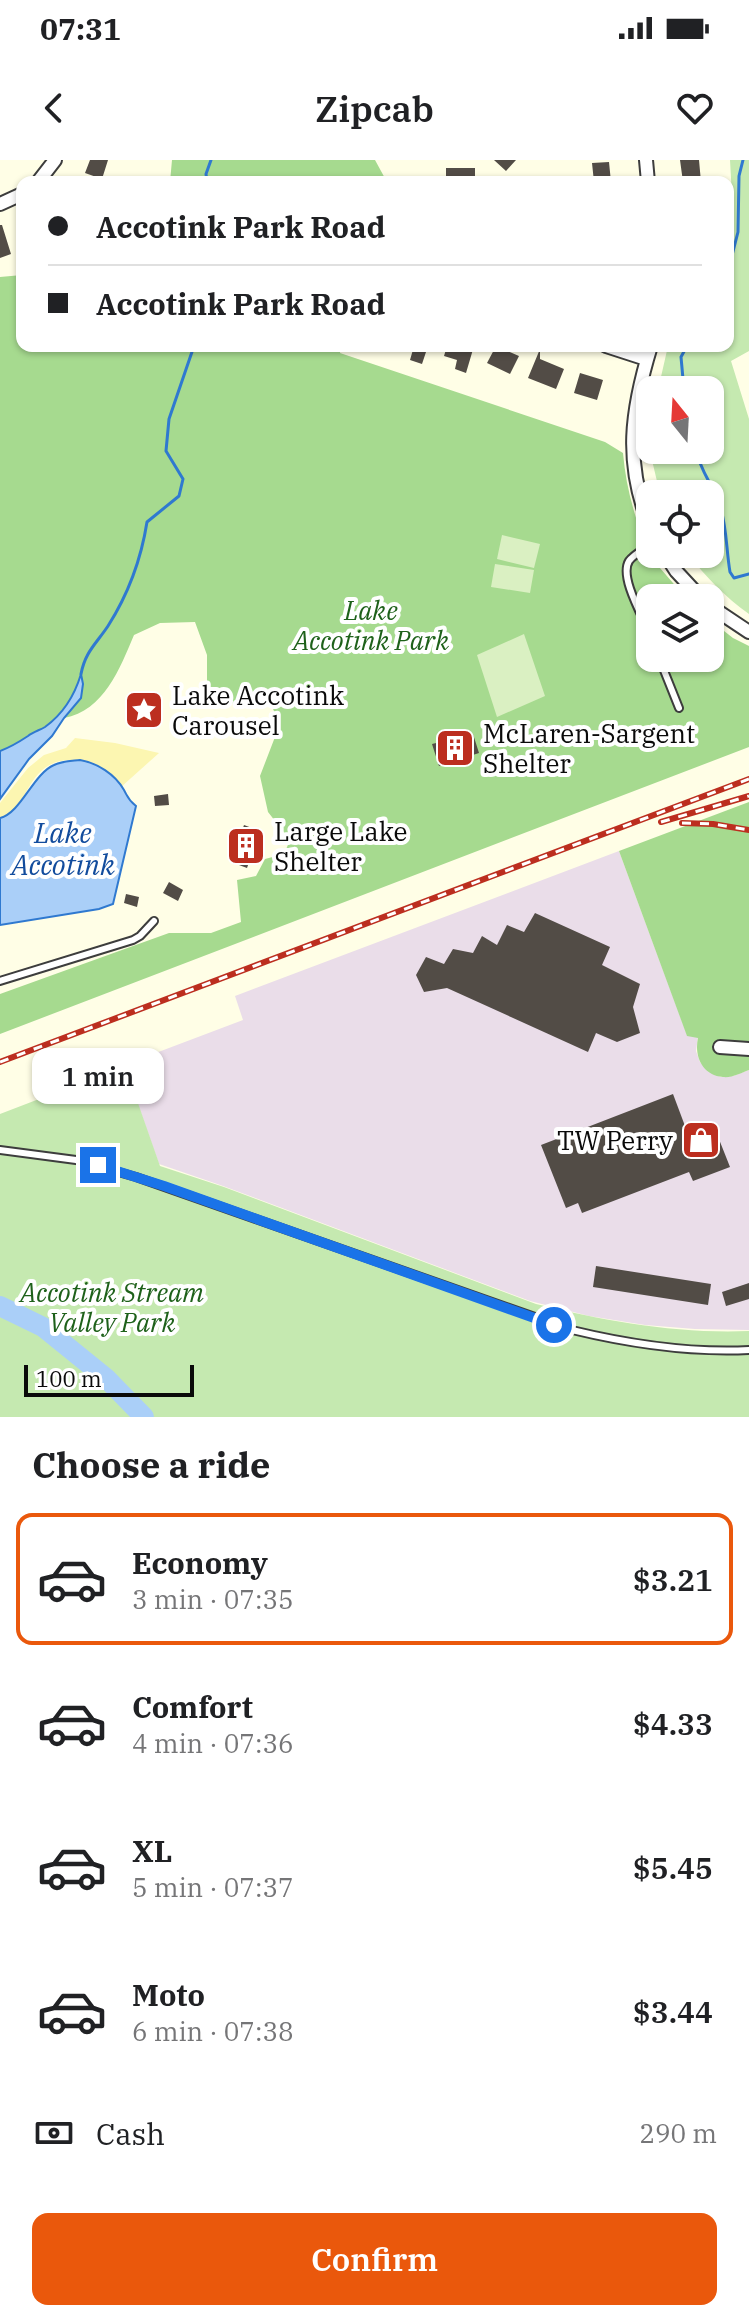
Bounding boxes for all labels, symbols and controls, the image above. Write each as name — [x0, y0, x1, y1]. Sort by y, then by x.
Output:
text: 07:31 — [40, 9, 121, 48]
text: Zipcab — [315, 85, 434, 132]
icon: back — [32, 86, 76, 130]
icon: heart — [673, 86, 717, 130]
text: Accotink Park Road — [96, 207, 385, 246]
text: Accotink Park Road — [96, 284, 385, 323]
north arrow — [636, 376, 724, 464]
map controls — [636, 376, 724, 672]
button: locate — [636, 480, 724, 568]
button: layers — [636, 584, 724, 672]
park label: Lake Accotink Park — [291, 593, 449, 657]
place label: Lake Accotink Carousel — [172, 678, 344, 742]
place icon: Lake Accotink Carousel — [123, 689, 165, 731]
place label: McLaren-Sargent Shelter — [483, 716, 695, 780]
building icon: McLaren-Sargent Shelter — [434, 727, 476, 769]
water label: Lake Accotink — [9, 814, 115, 883]
place label: Large Lake Shelter — [274, 814, 407, 878]
building icon: Large Lake Shelter — [225, 825, 267, 867]
callout: 1 min — [32, 1049, 164, 1105]
text: 1 min — [62, 1059, 134, 1093]
shop icon: TW Perry — [680, 1119, 722, 1161]
place label: TW Perry — [557, 1123, 673, 1157]
route end — [80, 1147, 116, 1183]
park label: Accotink Stream Valley Park — [18, 1275, 204, 1339]
route start — [536, 1307, 572, 1343]
scale bar — [24, 1361, 194, 1397]
text: 100 m — [36, 1364, 102, 1393]
text: Choose a ride — [32, 1441, 271, 1488]
icon: car — [36, 1543, 108, 1615]
text: Economy — [132, 1543, 268, 1582]
text: $3.21 — [633, 1560, 713, 1599]
text: 3 min · 07:35 — [132, 1582, 294, 1616]
icon: car — [36, 1687, 108, 1759]
text: Comfort — [132, 1687, 253, 1726]
text: $4.33 — [633, 1704, 713, 1743]
text: 4 min · 07:36 — [132, 1726, 294, 1760]
icon: car — [36, 1831, 108, 1903]
text: XL — [132, 1831, 172, 1870]
text: $5.45 — [633, 1848, 713, 1887]
text: 5 min · 07:37 — [132, 1870, 294, 1904]
icon: car — [36, 1975, 108, 2047]
text: Moto — [132, 1975, 205, 2014]
text: $3.44 — [633, 1992, 713, 2031]
text: 6 min · 07:38 — [132, 2014, 294, 2048]
icon: cash — [32, 2111, 76, 2155]
text: Cash — [96, 2114, 165, 2153]
text: 290 m — [639, 2116, 717, 2150]
button: Confirm — [32, 2213, 717, 2305]

